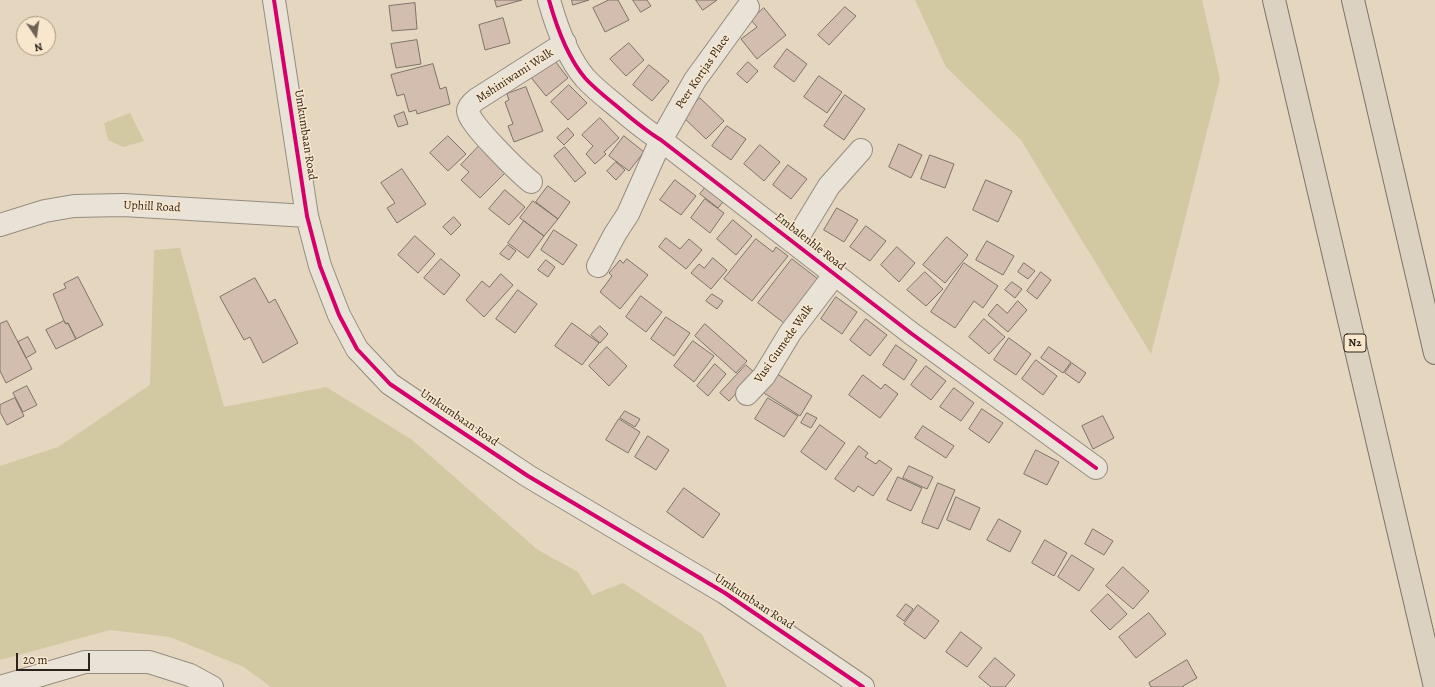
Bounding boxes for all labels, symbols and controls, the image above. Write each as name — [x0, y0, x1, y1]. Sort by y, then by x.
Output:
north arrow — [16, 16, 56, 56]
street label: Peer Kortjas Place — [673, 32, 733, 112]
text: N — [33, 39, 44, 55]
street label: Mshiniwami Walk — [474, 46, 556, 106]
street label: Umkumbaan Road — [291, 89, 319, 181]
street label: Uphill Road — [123, 198, 181, 216]
street label: Embalenhle Road — [772, 210, 848, 274]
street label: Vusi Gumede Walk — [752, 302, 816, 386]
road number: N2 — [1344, 334, 1366, 352]
street label: Umkumbaan Road — [417, 386, 501, 450]
street label: Umkumbaan Road — [712, 571, 796, 633]
scale bar — [18, 645, 92, 671]
text: 20 m — [23, 652, 47, 668]

